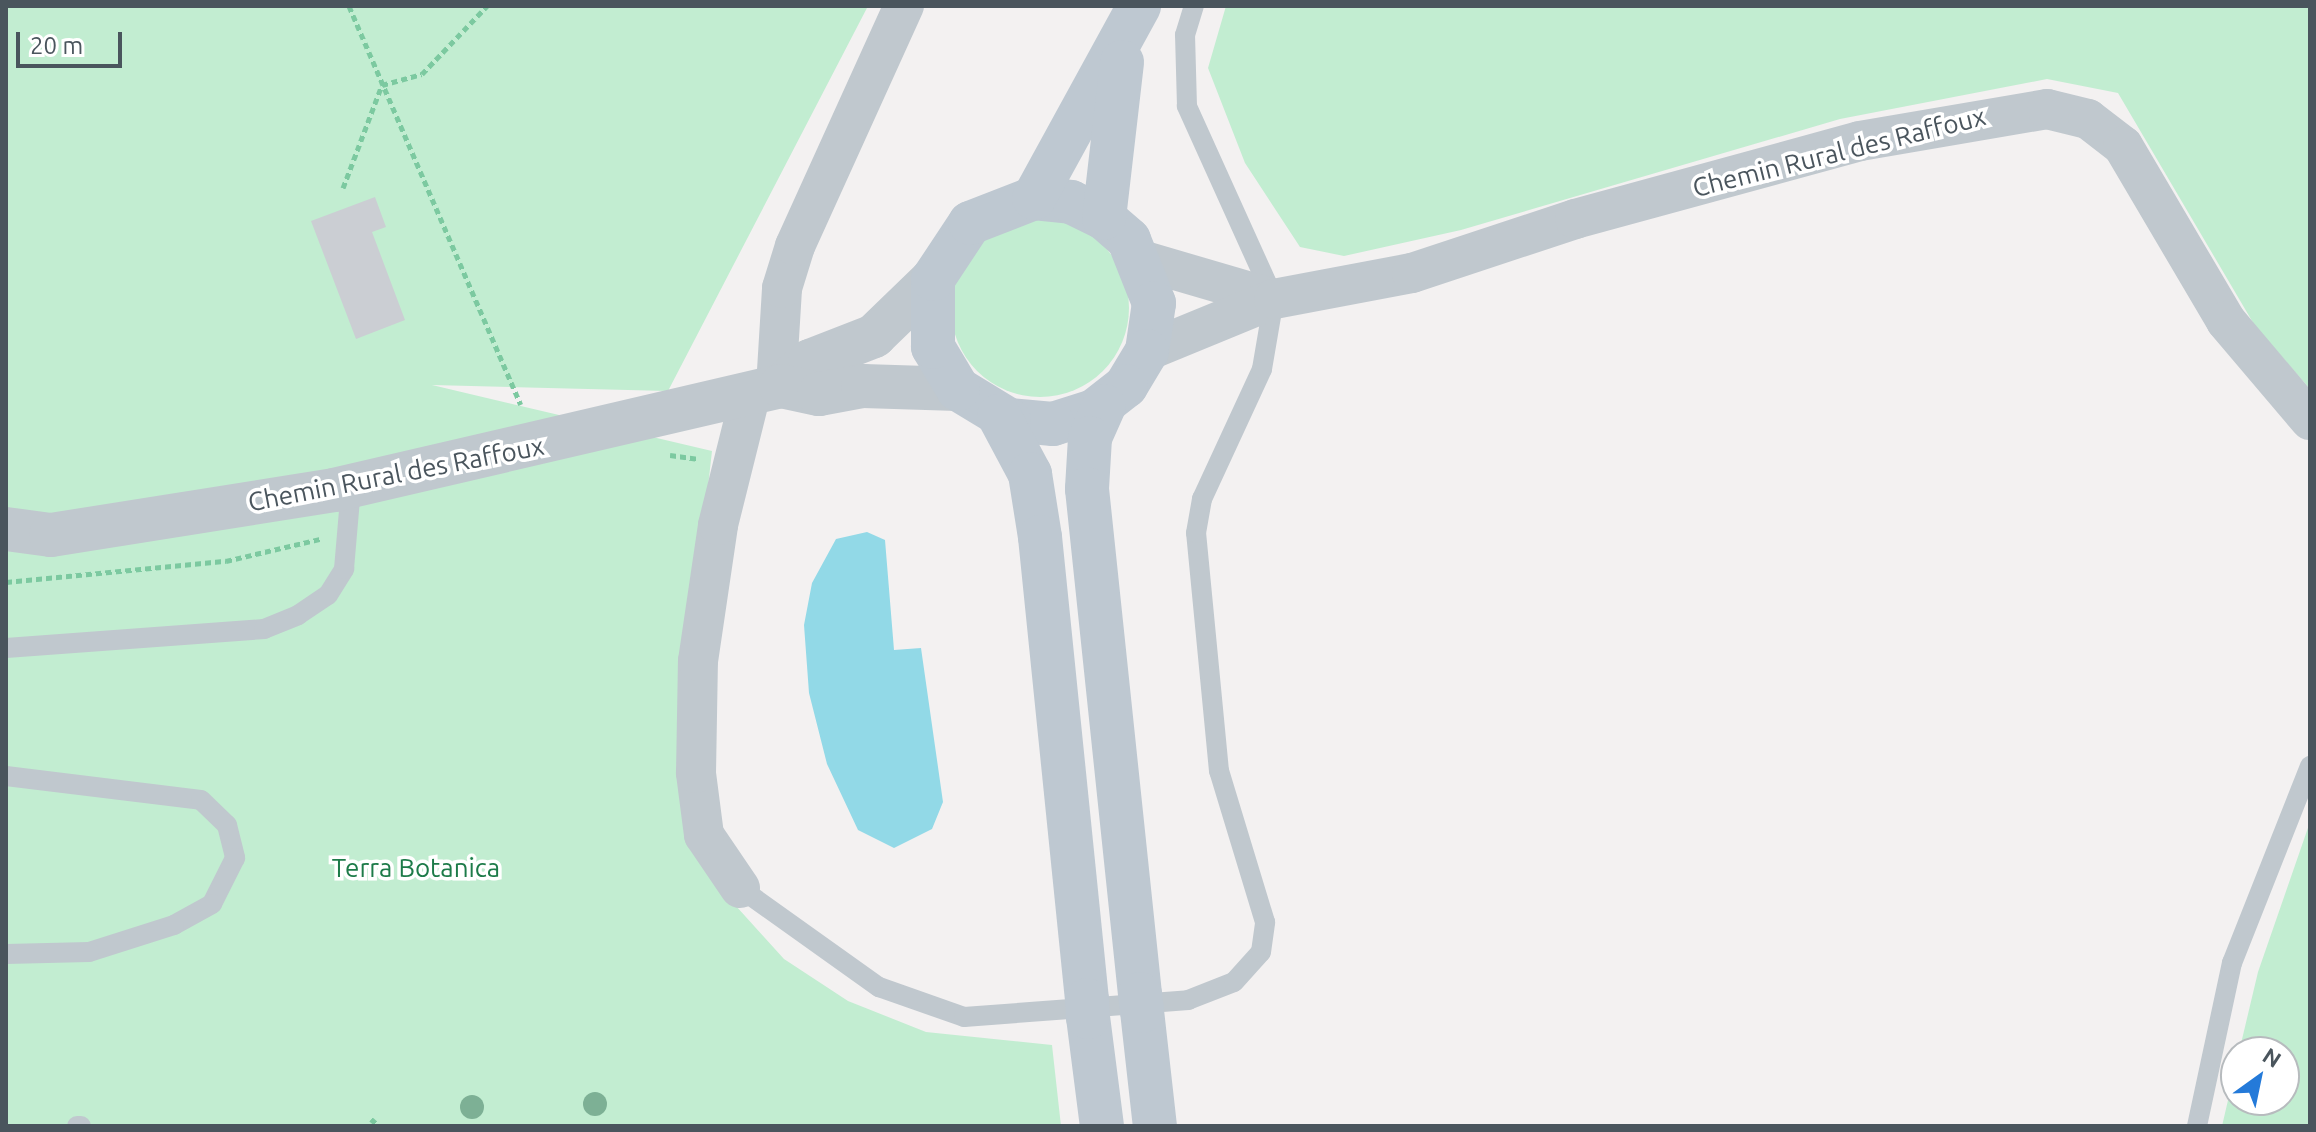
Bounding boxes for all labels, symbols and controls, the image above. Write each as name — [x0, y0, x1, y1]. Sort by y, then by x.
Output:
scale bar — [20, 16, 126, 66]
text: 20 m — [30, 32, 83, 59]
street label: Chemin Rural des Raffoux — [1689, 100, 1989, 204]
street label: Chemin Rural des Raffoux — [245, 430, 547, 518]
park label: Terra Botanica — [332, 852, 500, 884]
north arrow — [2220, 1036, 2300, 1116]
text: N — [2259, 1042, 2286, 1072]

